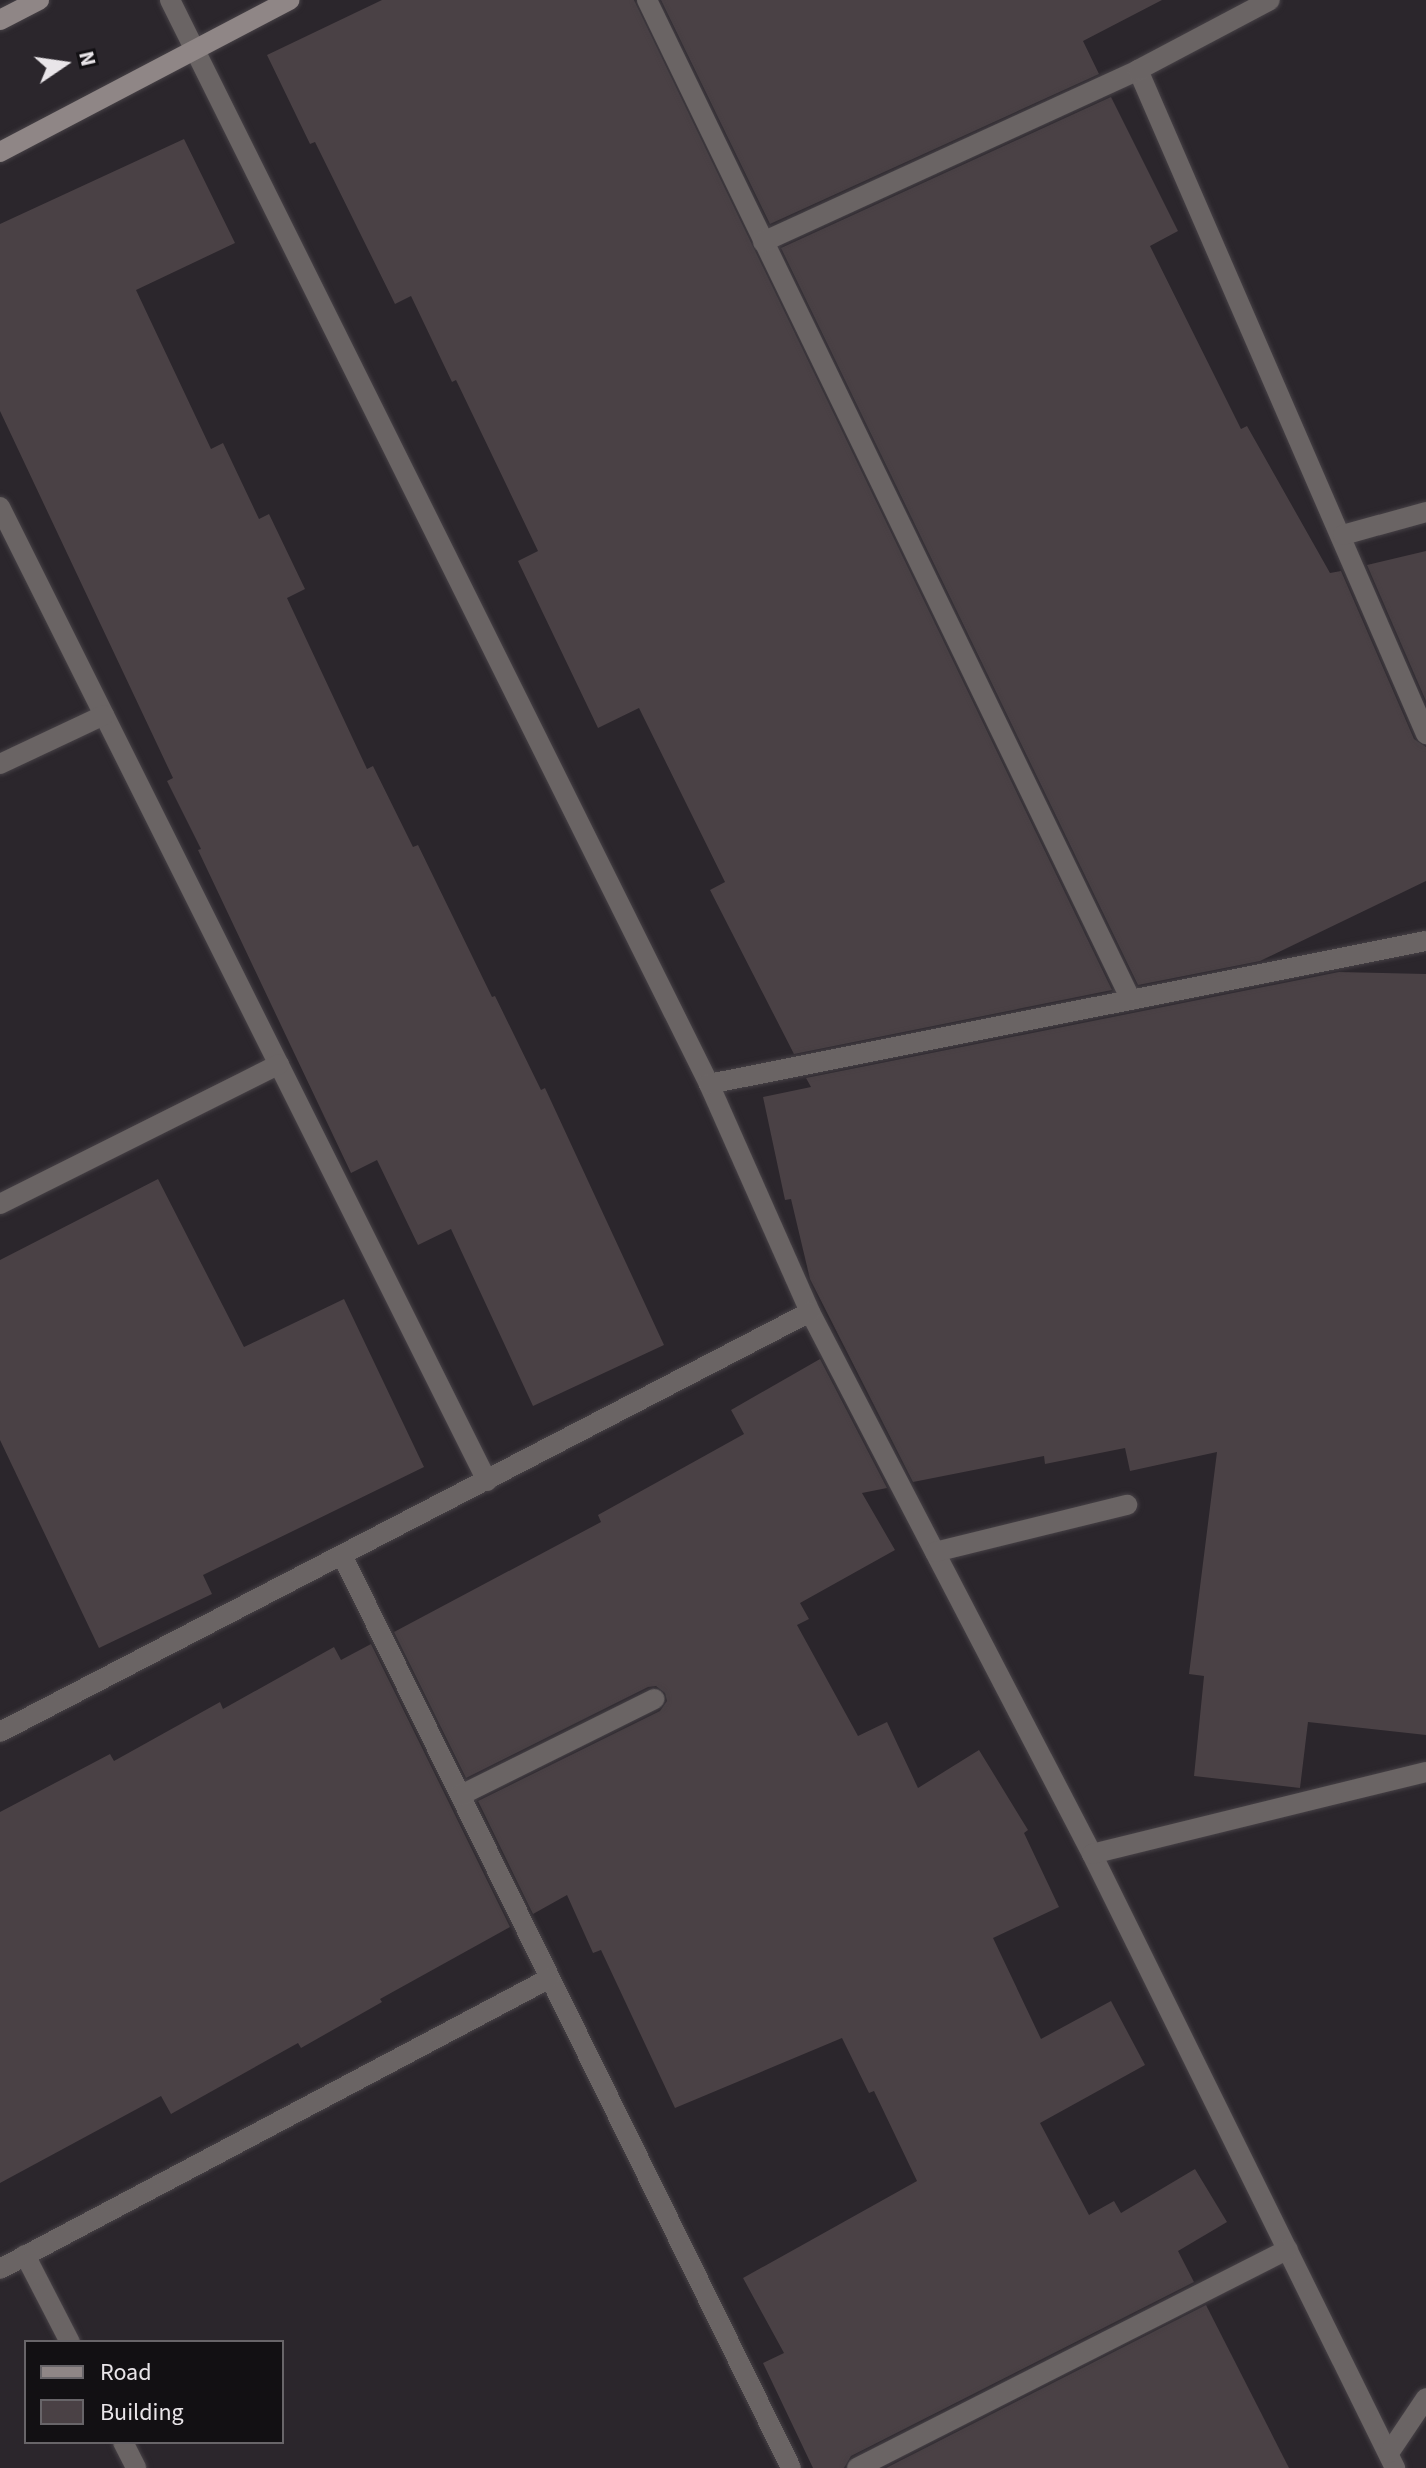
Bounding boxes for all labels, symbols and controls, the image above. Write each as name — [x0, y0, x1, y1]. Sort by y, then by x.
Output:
north arrow — [24, 24, 104, 104]
text: N — [70, 48, 105, 69]
legend — [24, 2340, 284, 2444]
text: Road — [100, 2355, 152, 2390]
text: Building — [100, 2395, 184, 2430]

